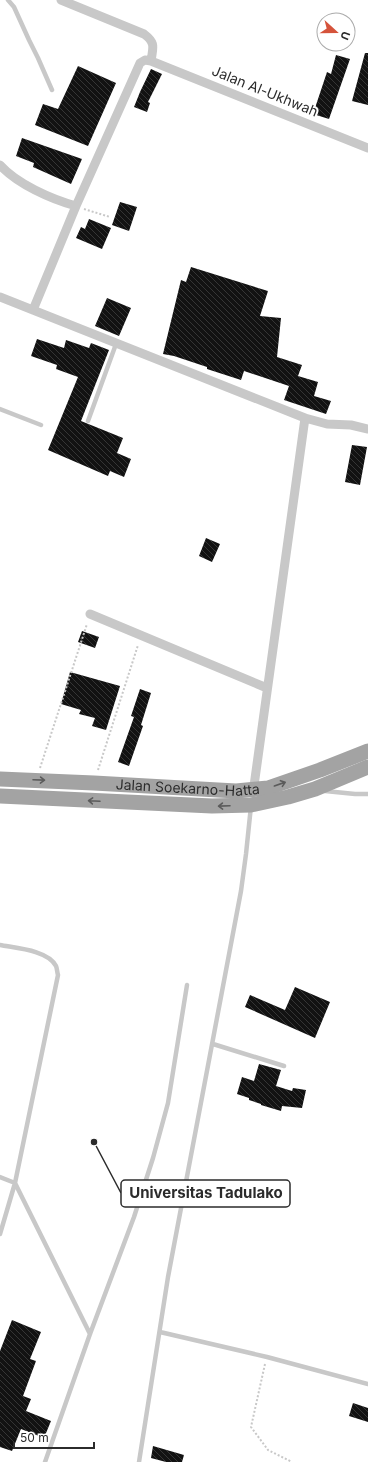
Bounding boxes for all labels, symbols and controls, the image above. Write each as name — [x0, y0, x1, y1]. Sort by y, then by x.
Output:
north arrow — [316, 12, 356, 52]
text: U — [337, 29, 353, 42]
street label: Jalan Al-Ukhwah — [210, 62, 321, 120]
street label: Jalan Soekarno-Hatta — [115, 775, 260, 799]
one-way arrow — [32, 777, 45, 784]
one-way arrow — [273, 780, 286, 787]
one-way arrow — [88, 797, 101, 804]
one-way arrow — [218, 802, 231, 809]
callout: Universitas Tadulako — [121, 1180, 290, 1207]
text: Universitas Tadulako — [129, 1183, 283, 1202]
scale bar — [14, 1424, 94, 1450]
text: 50 m — [20, 1430, 49, 1445]

